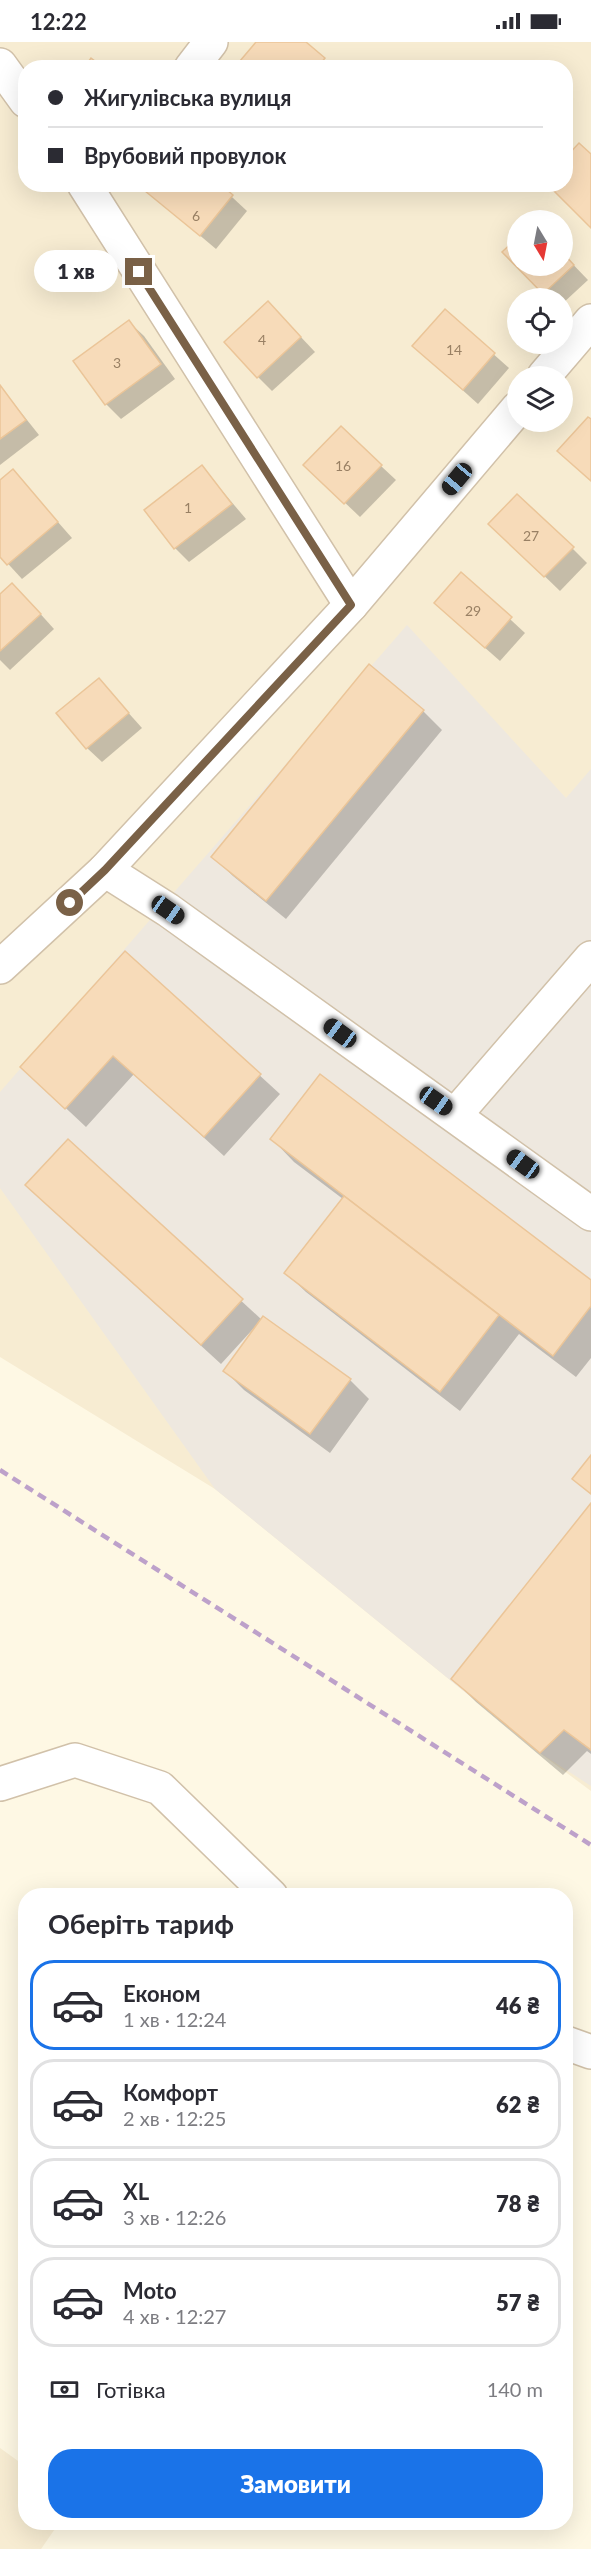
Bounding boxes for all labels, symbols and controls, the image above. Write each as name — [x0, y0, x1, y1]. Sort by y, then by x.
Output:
text: 12:22 — [30, 8, 87, 35]
text: Жигулівська вулиця — [84, 84, 291, 111]
text: Врубовий провулок — [84, 142, 286, 169]
house number: 6 — [192, 207, 200, 224]
north arrow — [507, 210, 573, 276]
map controls — [507, 210, 573, 432]
callout: 1 хв — [34, 251, 118, 293]
route end — [125, 258, 152, 285]
text: 1 хв — [57, 259, 95, 283]
button: locate — [507, 288, 573, 354]
house number: 4 — [258, 331, 266, 348]
house number: 14 — [446, 341, 462, 358]
house number: 3 — [113, 354, 121, 371]
button: layers — [507, 366, 573, 432]
house number: 16 — [335, 457, 351, 474]
car — [439, 459, 475, 499]
house number: 1 — [184, 499, 192, 516]
house number: 27 — [523, 527, 539, 544]
house number: 29 — [465, 602, 481, 619]
route start — [56, 889, 83, 916]
car — [148, 892, 188, 928]
car — [320, 1015, 360, 1051]
car — [416, 1083, 456, 1119]
car — [503, 1146, 543, 1182]
text: Оберіть тариф — [48, 1907, 234, 1940]
icon: car — [51, 1978, 105, 2032]
text: Економ — [123, 1980, 201, 2007]
text: 46 ₴ — [496, 1992, 540, 2019]
text: 1 хв · 12:24 — [123, 2007, 226, 2031]
icon: car — [51, 2077, 105, 2131]
text: Комфорт — [123, 2079, 218, 2106]
text: 62 ₴ — [496, 2091, 540, 2118]
text: 2 хв · 12:25 — [123, 2106, 226, 2130]
icon: car — [51, 2176, 105, 2230]
text: XL — [123, 2178, 149, 2205]
text: 78 ₴ — [496, 2190, 540, 2217]
text: 3 хв · 12:26 — [123, 2205, 226, 2229]
icon: car — [51, 2275, 105, 2329]
text: Moto — [123, 2277, 177, 2304]
text: 57 ₴ — [496, 2289, 540, 2316]
text: 4 хв · 12:27 — [123, 2304, 226, 2328]
icon: cash — [48, 2373, 81, 2406]
text: Готівка — [96, 2376, 166, 2403]
text: 140 m — [487, 2377, 543, 2401]
button: Замовити — [48, 2449, 543, 2518]

